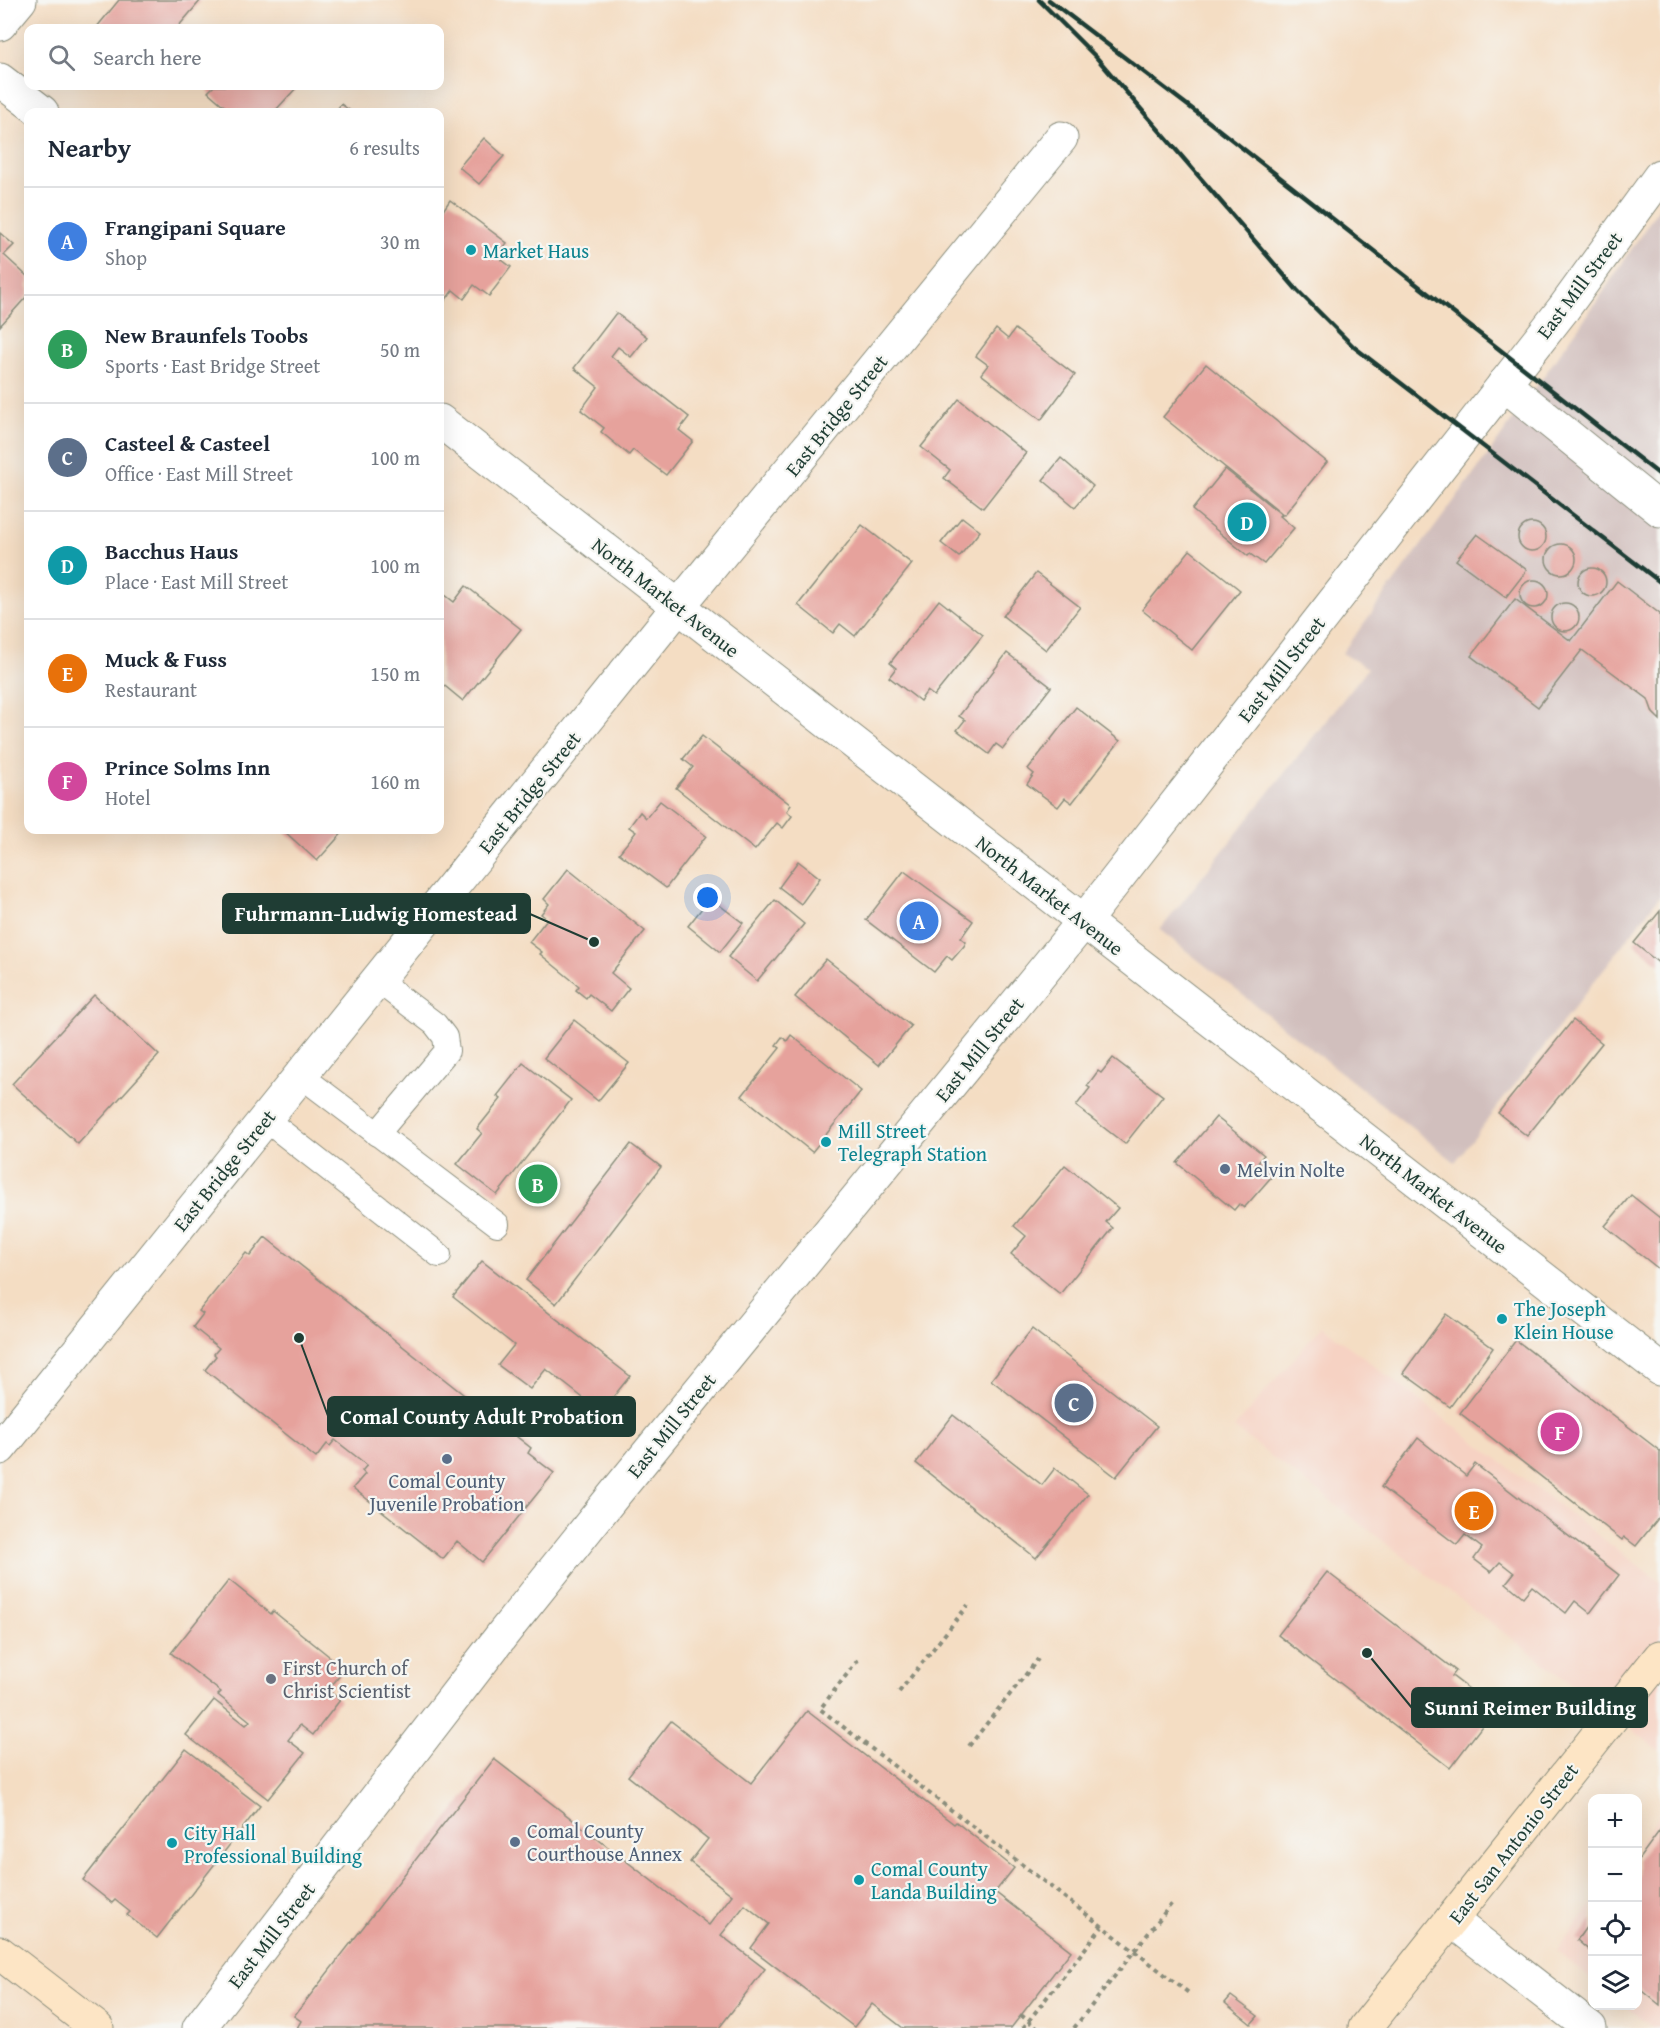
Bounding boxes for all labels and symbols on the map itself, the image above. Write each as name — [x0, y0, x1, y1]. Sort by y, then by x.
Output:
street label: East Mill Street — [1529, 225, 1629, 345]
place label: Market Haus — [483, 236, 589, 265]
marker: Market Haus — [464, 243, 478, 257]
street label: East Bridge Street — [778, 348, 894, 482]
pin: D — [1228, 500, 1266, 544]
street label: North Market Avenue — [586, 530, 746, 664]
street label: East Mill Street — [1230, 610, 1332, 728]
street label: East Bridge Street — [471, 725, 587, 859]
street label: North Market Avenue — [970, 828, 1130, 962]
your location — [693, 883, 722, 912]
callout: Fuhrmann-Ludwig Homestead — [223, 894, 530, 933]
text: Fuhrmann-Ludwig Homestead — [235, 898, 517, 929]
pin: A — [900, 898, 938, 944]
street label: East Mill Street — [928, 990, 1030, 1108]
street label: East Bridge Street — [166, 1103, 282, 1237]
place label: Mill Street Telegraph Station — [838, 1116, 987, 1168]
street label: North Market Avenue — [1354, 1126, 1514, 1260]
marker: Mill Street Telegraph Station — [819, 1135, 833, 1149]
place label: Melvin Nolte — [1237, 1155, 1345, 1184]
pin: B — [518, 1162, 558, 1206]
marker: Melvin Nolte — [1218, 1162, 1232, 1176]
place label: The Joseph Klein House — [1514, 1294, 1614, 1346]
marker: The Joseph Klein House — [1495, 1312, 1509, 1326]
street label: East Mill Street — [620, 1366, 722, 1484]
pin: C — [1054, 1380, 1094, 1426]
callout: Comal County Adult Probation — [328, 1397, 635, 1436]
text: Comal County Adult Probation — [340, 1401, 624, 1432]
pin: F — [1540, 1410, 1580, 1454]
marker: Comal County Juvenile Probation — [440, 1452, 454, 1466]
place label: Comal County Juvenile Probation — [366, 1466, 525, 1518]
pin: E — [1454, 1488, 1494, 1534]
place label: First Church of Christ Scientist — [283, 1653, 411, 1705]
marker: First Church of Christ Scientist — [264, 1672, 278, 1686]
callout: Sunni Reimer Building — [1412, 1688, 1647, 1727]
text: Sunni Reimer Building — [1424, 1692, 1637, 1723]
street label: East San Antonio Street — [1441, 1757, 1585, 1929]
place label: Comal County Courthouse Annex — [527, 1816, 683, 1868]
place label: City Hall Professional Building — [184, 1818, 362, 1870]
marker: Comal County Courthouse Annex — [508, 1835, 522, 1849]
marker: City Hall Professional Building — [165, 1836, 179, 1850]
place label: Comal County Landa Building — [871, 1854, 997, 1906]
marker: Comal County Landa Building — [852, 1873, 866, 1887]
street label: East Mill Street — [220, 1876, 322, 1994]

